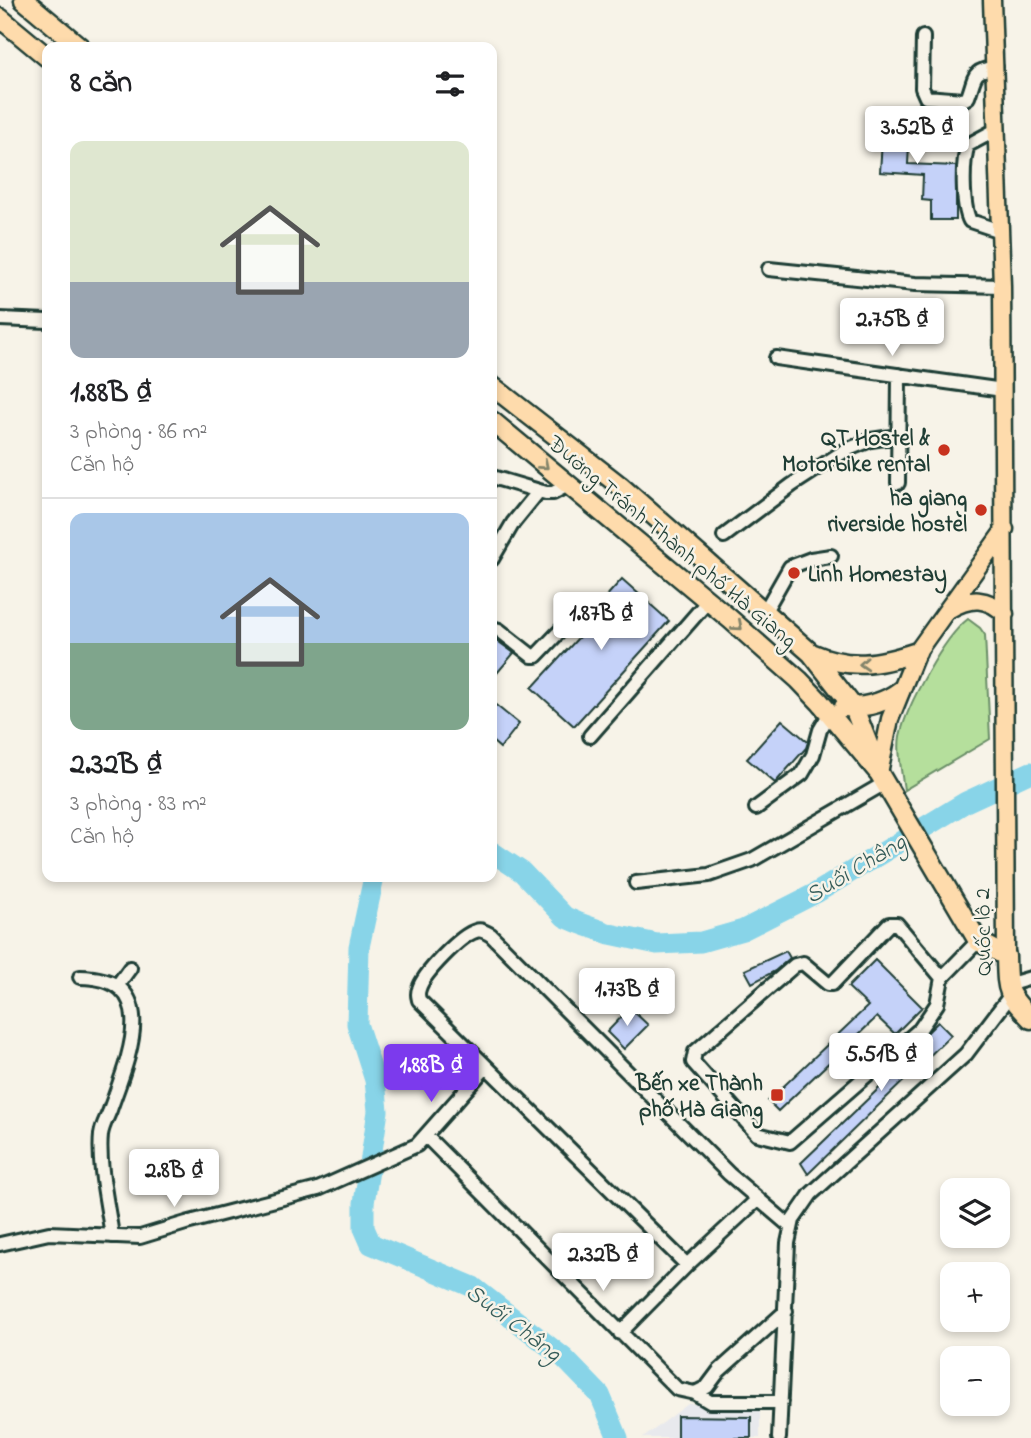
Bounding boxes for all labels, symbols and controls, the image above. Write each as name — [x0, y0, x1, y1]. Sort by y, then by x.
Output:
text: 8 căn — [70, 62, 132, 106]
icon: filters — [431, 65, 469, 103]
pin: 3.52B ₫ — [852, 106, 982, 166]
text: 3.52B ₫ — [881, 112, 953, 145]
icon: home — [207, 187, 333, 313]
pin: 2.75B ₫ — [827, 298, 957, 358]
text: 2.75B ₫ — [856, 304, 928, 337]
text: 1.88B ₫ — [70, 372, 152, 416]
text: 3 phòng · 86 m² — [70, 416, 207, 449]
place label: QT Hostel & Motorbike rental — [782, 423, 930, 482]
street label: Đường Tránh Thành phố Hà Giang — [538, 428, 803, 658]
marker: QT Hostel & Motorbike rental — [936, 442, 952, 458]
text: Căn hộ — [70, 449, 133, 482]
one-way arrow — [536, 457, 549, 469]
place label: ha giang riverside hostel — [827, 483, 967, 542]
marker: ha giang riverside hostel — [973, 502, 989, 518]
icon: home — [207, 559, 333, 685]
place label: Linh Homestay — [808, 559, 947, 594]
marker: Linh Homestay — [786, 565, 802, 581]
pin: 1.87B ₫ — [536, 592, 666, 652]
text: 1.87B ₫ — [569, 598, 633, 631]
one-way arrow — [729, 618, 742, 630]
one-way arrow — [858, 656, 869, 671]
text: 2.32B ₫ — [70, 744, 162, 788]
text: 3 phòng · 83 m² — [70, 788, 207, 821]
text: Căn hộ — [70, 821, 133, 854]
water label: Suối Châng — [799, 826, 914, 914]
street label: Quốc lộ 2 — [967, 888, 1002, 976]
pin: 1.73B ₫ — [562, 968, 692, 1028]
text: 1.73B ₫ — [595, 974, 659, 1007]
pin: 5.51B ₫ — [816, 1034, 946, 1093]
text: 5.51B ₫ — [845, 1039, 917, 1072]
pin: 1.88B ₫ — [366, 1044, 496, 1104]
text: 1.88B ₫ — [400, 1050, 462, 1083]
place label: Bến xe Thành phố Hà Giang — [635, 1068, 763, 1129]
marker: Bến xe Thành phố Hà Giang — [769, 1087, 785, 1103]
pin: 2.8B ₫ — [117, 1150, 231, 1209]
text: 2.8B ₫ — [145, 1155, 203, 1188]
map controls — [940, 1178, 1010, 1416]
button: layers — [940, 1178, 1010, 1248]
pin: 2.32B ₫ — [538, 1234, 668, 1293]
text: 2.32B ₫ — [568, 1239, 638, 1272]
button: + — [940, 1262, 1010, 1332]
water label: Suối Châng — [457, 1276, 569, 1372]
button: − — [940, 1346, 1010, 1416]

